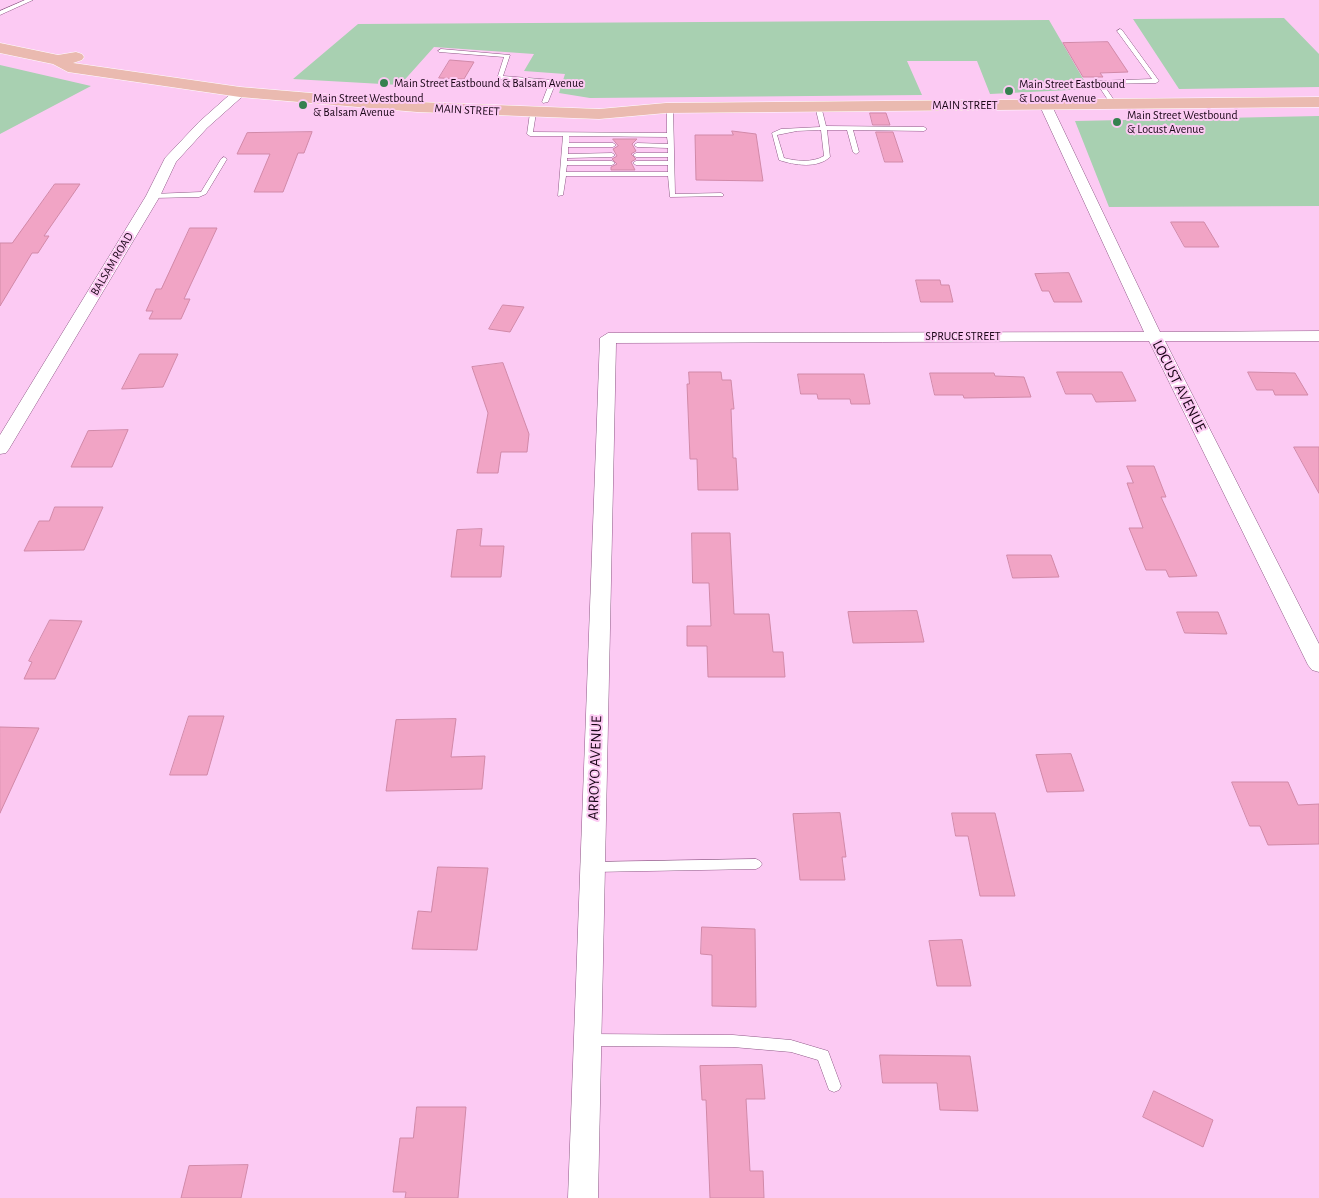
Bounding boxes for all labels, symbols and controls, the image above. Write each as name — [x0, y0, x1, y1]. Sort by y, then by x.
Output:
place label: Main Street Eastbound & Balsam Avenue — [394, 76, 584, 90]
marker: Main Street Eastbound & Balsam Avenue — [378, 77, 390, 89]
place label: Main Street Eastbound & Locust Avenue — [1019, 77, 1125, 105]
marker: Main Street Eastbound & Locust Avenue — [1003, 85, 1015, 97]
place label: Main Street Westbound & Balsam Avenue — [313, 91, 424, 119]
street label: MAIN STREET — [932, 98, 998, 112]
marker: Main Street Westbound & Balsam Avenue — [297, 99, 309, 111]
street label: MAIN STREET — [434, 101, 500, 119]
place label: Main Street Westbound & Locust Avenue — [1127, 108, 1238, 136]
marker: Main Street Westbound & Locust Avenue — [1111, 116, 1123, 128]
street label: BALSAM ROAD — [88, 230, 136, 298]
street label: SPRUCE STREET — [925, 329, 1001, 343]
street label: LOCUST AVENUE — [1148, 337, 1210, 435]
street label: ARROYO AVENUE — [584, 715, 606, 821]

